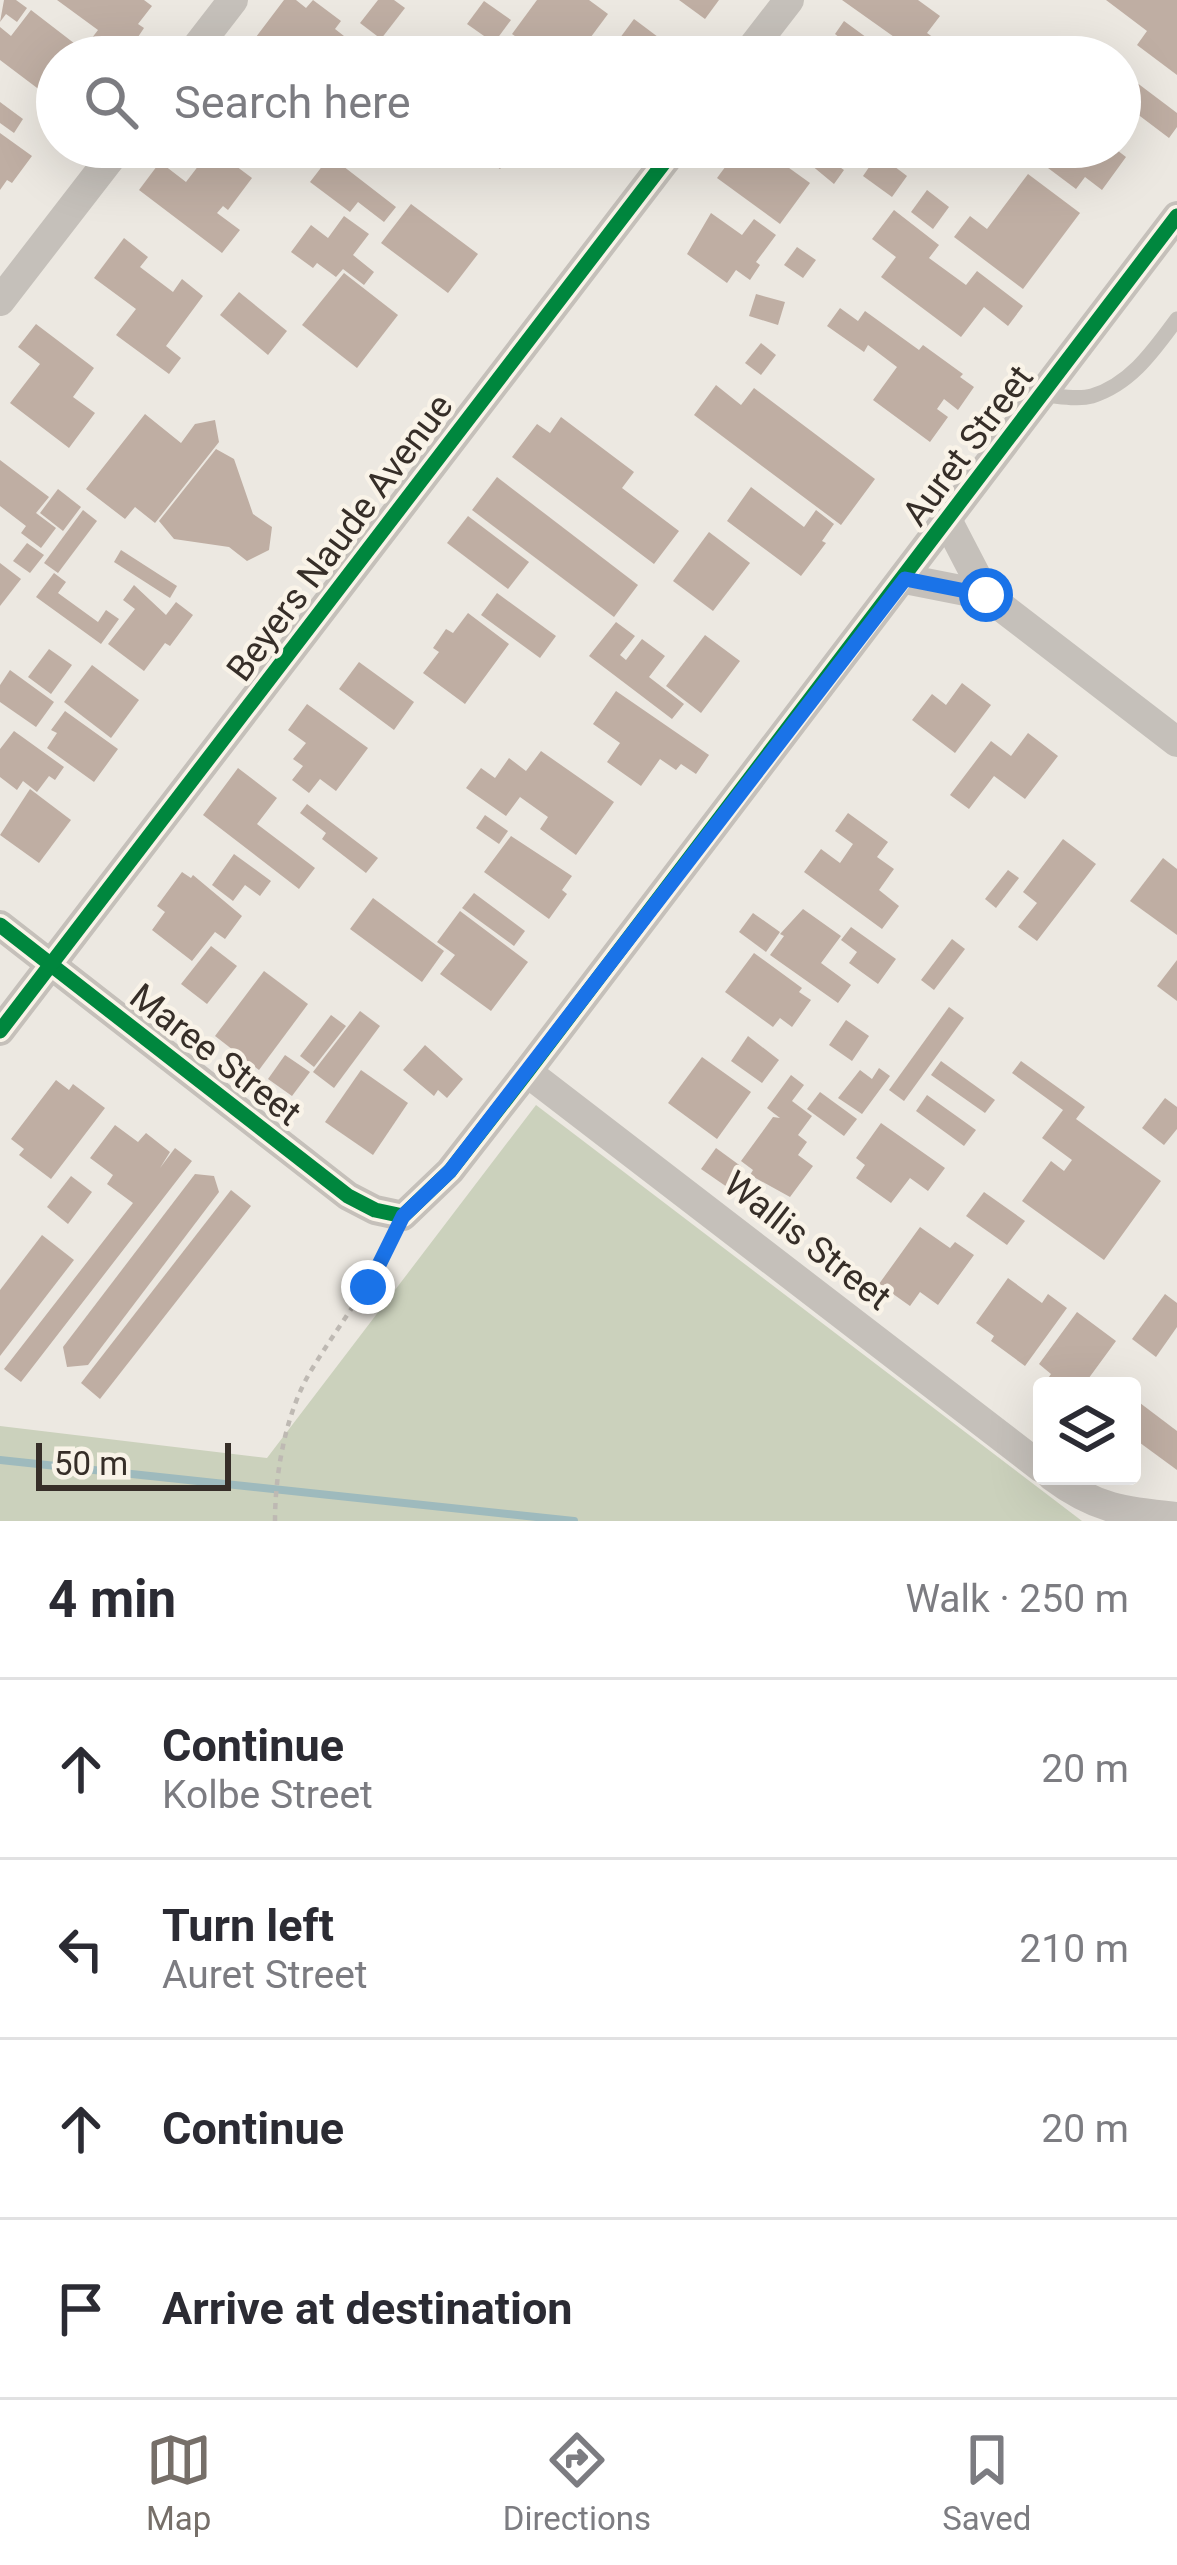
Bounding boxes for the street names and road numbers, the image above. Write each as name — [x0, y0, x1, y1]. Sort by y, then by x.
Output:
street label: Auret Street — [894, 357, 1042, 534]
street label: Beyers Naude Avenue — [218, 386, 461, 689]
street label: Maree Street — [122, 975, 309, 1134]
street label: Wallis Street — [716, 1163, 899, 1319]

